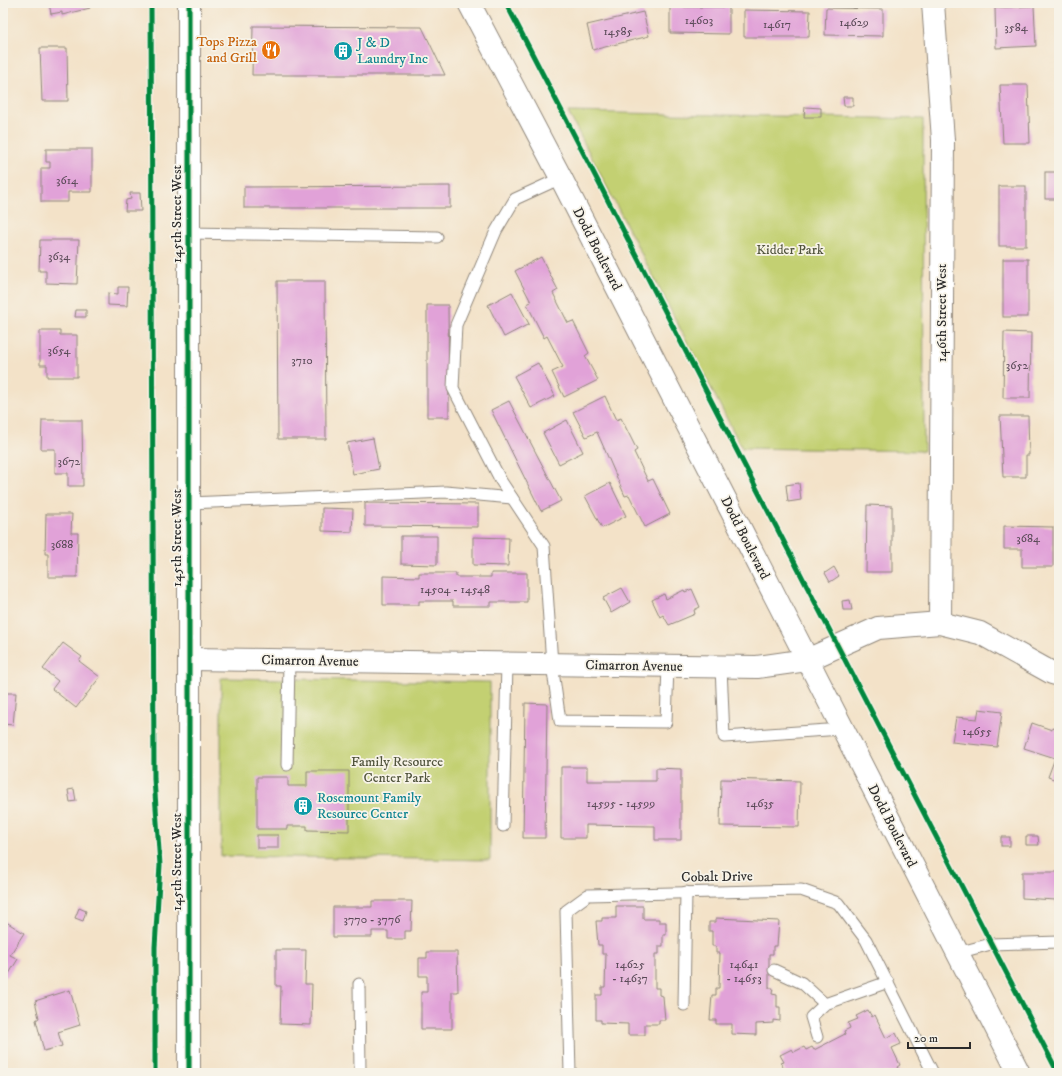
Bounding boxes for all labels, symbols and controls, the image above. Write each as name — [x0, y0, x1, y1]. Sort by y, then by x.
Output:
house number: 14603 — [685, 13, 713, 28]
house number: 14629 — [839, 15, 869, 30]
house number: 14617 — [763, 17, 791, 32]
house number: 3584 — [1004, 20, 1029, 35]
house number: 14585 — [603, 24, 633, 39]
place label: Tops Pizza and Grill — [197, 33, 258, 67]
place label: J & D Laundry Inc — [355, 34, 428, 68]
restaurant icon: Tops Pizza and Grill — [260, 39, 282, 61]
building icon: J & D Laundry Inc — [332, 40, 354, 62]
street label: 145th Street West — [168, 164, 186, 263]
house number: 3614 — [56, 173, 79, 188]
street label: Dodd Boulevard — [568, 204, 626, 294]
park label: Kidder Park — [756, 241, 824, 259]
house number: 3634 — [48, 249, 71, 264]
street label: 146th Street West — [933, 263, 951, 362]
house number: 3654 — [48, 343, 72, 358]
house number: 3710 — [291, 353, 313, 368]
house number: 3652 — [1006, 358, 1028, 373]
house number: 3672 — [58, 454, 81, 469]
street label: 145th Street West — [168, 488, 186, 587]
street label: Dodd Boulevard — [716, 493, 774, 583]
house number: 3684 — [1016, 531, 1041, 546]
house number: 3688 — [51, 537, 73, 552]
house number: 14504 - 14548 — [420, 582, 490, 597]
street label: Cimarron Avenue — [261, 651, 359, 671]
street label: Cimarron Avenue — [585, 656, 683, 676]
house number: 14655 — [962, 724, 992, 739]
park label: Family Resource Center Park — [351, 753, 443, 787]
street label: Dodd Boulevard — [863, 781, 921, 871]
place label: Rosemount Family Resource Center — [317, 789, 422, 823]
building icon: Rosemount Family Resource Center — [292, 795, 314, 817]
house number: 14595 - 14599 — [587, 796, 655, 811]
house number: 14635 — [746, 796, 774, 811]
street label: 145th Street West — [168, 812, 186, 911]
street label: Cobalt Drive — [681, 867, 753, 887]
house number: 3770 - 3776 — [344, 912, 401, 927]
house number: 14625 - 14637 — [612, 957, 648, 986]
house number: 14641 - 14653 — [726, 957, 762, 986]
scale bar — [908, 1024, 970, 1050]
text: 20 m — [914, 1031, 938, 1046]

